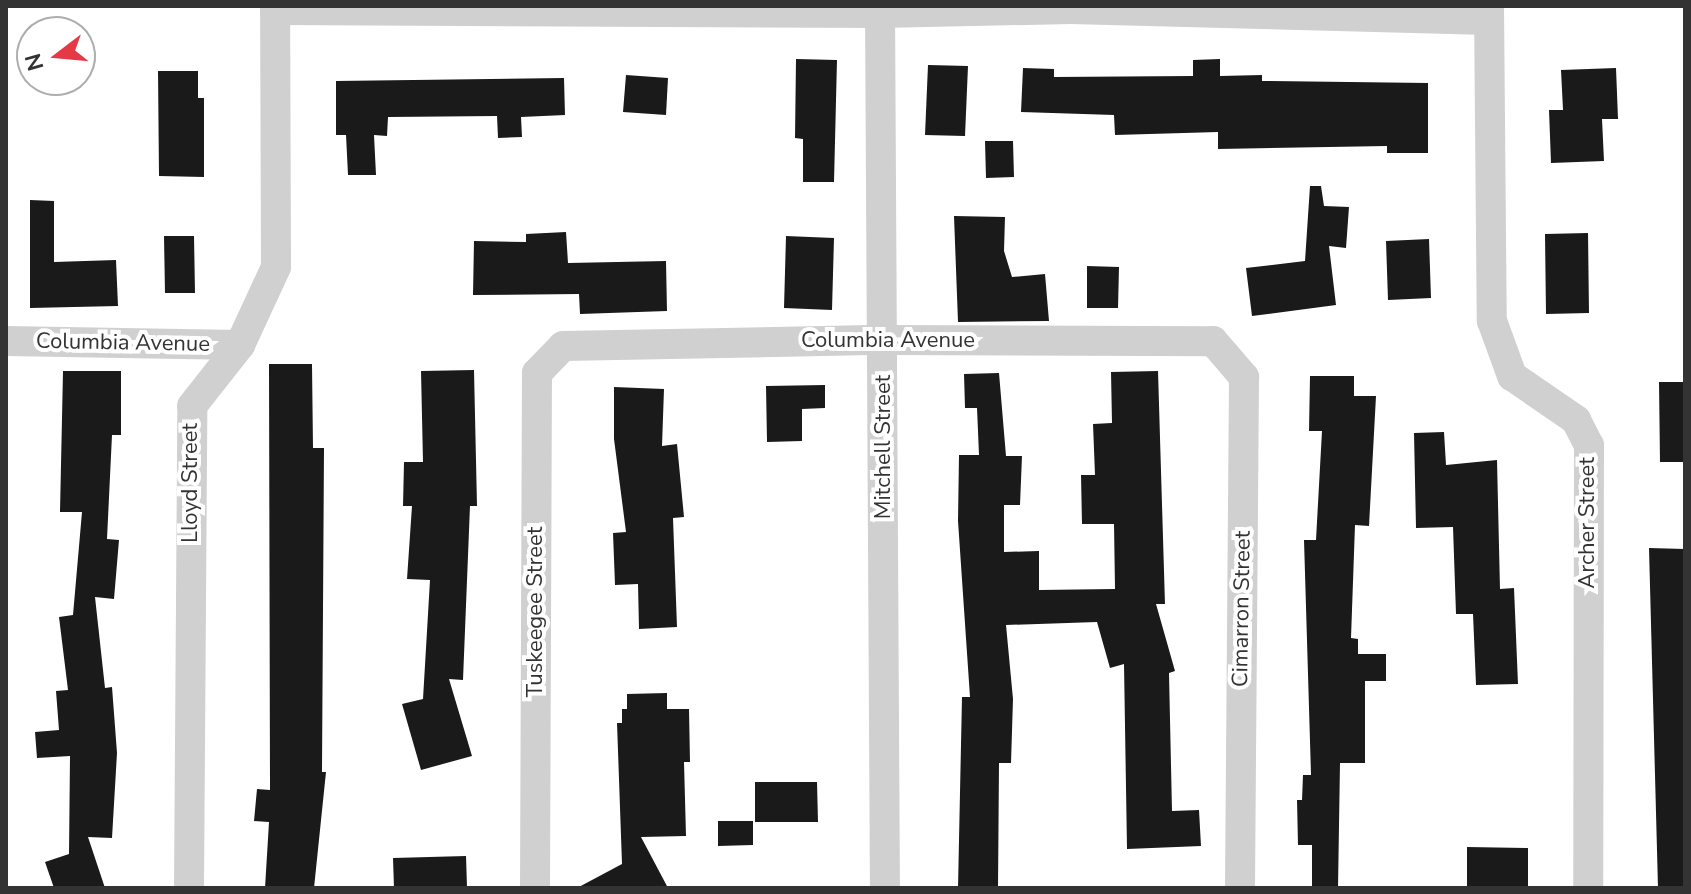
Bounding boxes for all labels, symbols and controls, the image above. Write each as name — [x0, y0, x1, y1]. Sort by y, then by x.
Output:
north arrow — [16, 16, 96, 96]
text: N — [18, 50, 52, 74]
street label: Columbia Avenue — [36, 328, 210, 358]
street label: Columbia Avenue — [801, 328, 975, 354]
street label: Mitchell Street — [871, 375, 897, 519]
street label: Lloyd Street — [178, 423, 204, 543]
street label: Archer Street — [1575, 457, 1601, 589]
street label: Tuskeegee Street — [523, 527, 549, 697]
street label: Cimarron Street — [1227, 531, 1257, 687]

